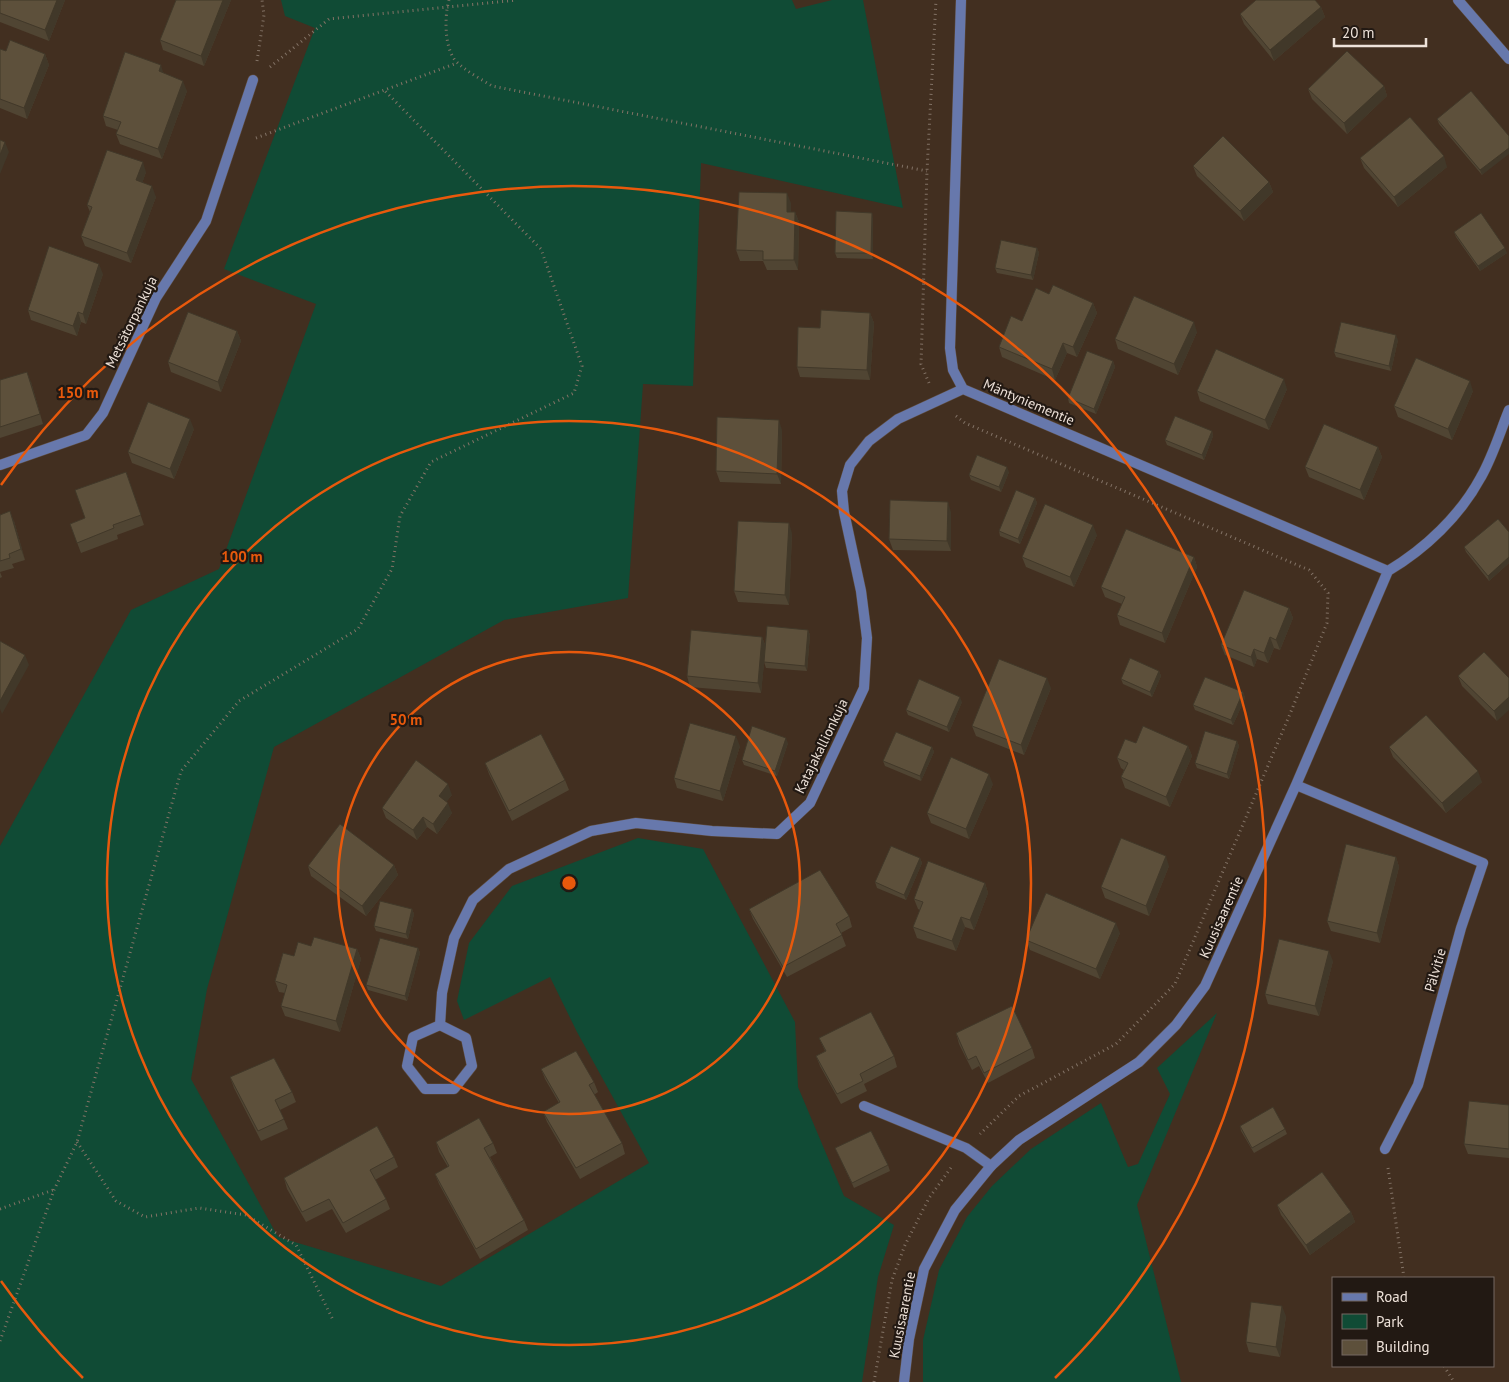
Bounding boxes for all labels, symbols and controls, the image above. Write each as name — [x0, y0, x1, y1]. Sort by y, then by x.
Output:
scale bar — [1334, 15, 1426, 47]
text: 20 m — [1342, 23, 1375, 42]
street label: Metsätorpankuja — [101, 273, 161, 371]
street label: Mäntyniementie — [981, 375, 1077, 429]
text: 150 m — [57, 383, 99, 402]
text: 100 m — [221, 547, 263, 566]
street label: Katajakallionkuja — [790, 696, 852, 796]
text: 50 m — [390, 710, 422, 729]
street label: Kuusisaarentie — [1195, 873, 1247, 961]
centre of rings — [560, 874, 578, 892]
street label: Pälvitie — [1420, 946, 1450, 994]
street label: Kuusisaarentie — [885, 1270, 919, 1360]
legend — [1332, 1277, 1494, 1367]
text: Road — [1376, 1287, 1408, 1306]
text: Park — [1376, 1312, 1404, 1331]
text: Building — [1376, 1337, 1430, 1356]

